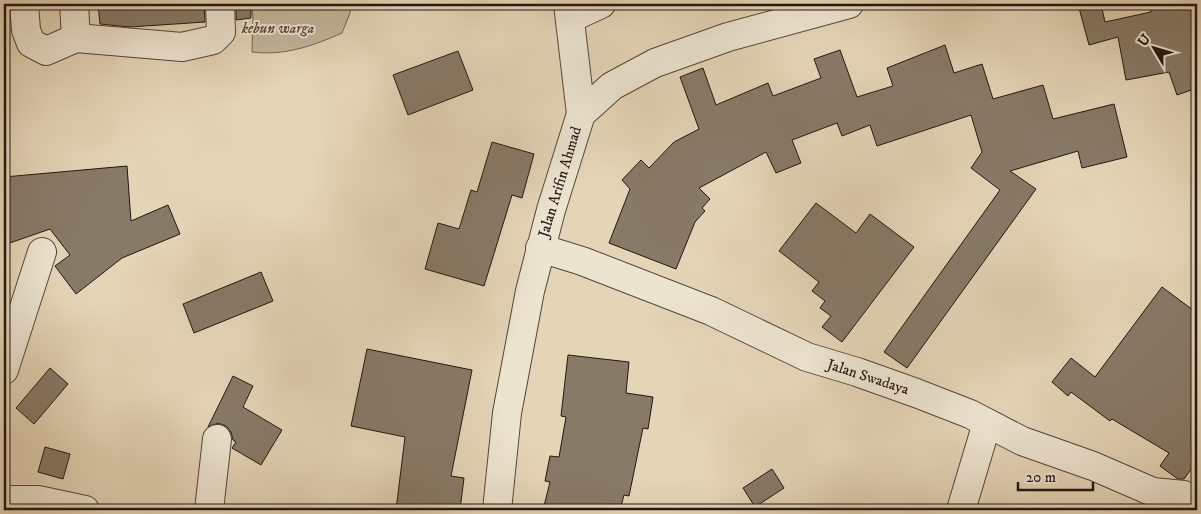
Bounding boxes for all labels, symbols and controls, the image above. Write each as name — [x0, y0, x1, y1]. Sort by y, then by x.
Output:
park label: kebun warga — [241, 19, 314, 38]
north arrow — [1128, 22, 1178, 72]
text: U — [1134, 31, 1155, 50]
street label: Jalan Arifin Ahmad — [534, 124, 586, 242]
street label: Jalan Swadaya — [823, 354, 912, 399]
scale bar — [1018, 459, 1094, 491]
text: 20 m — [1026, 468, 1056, 487]

